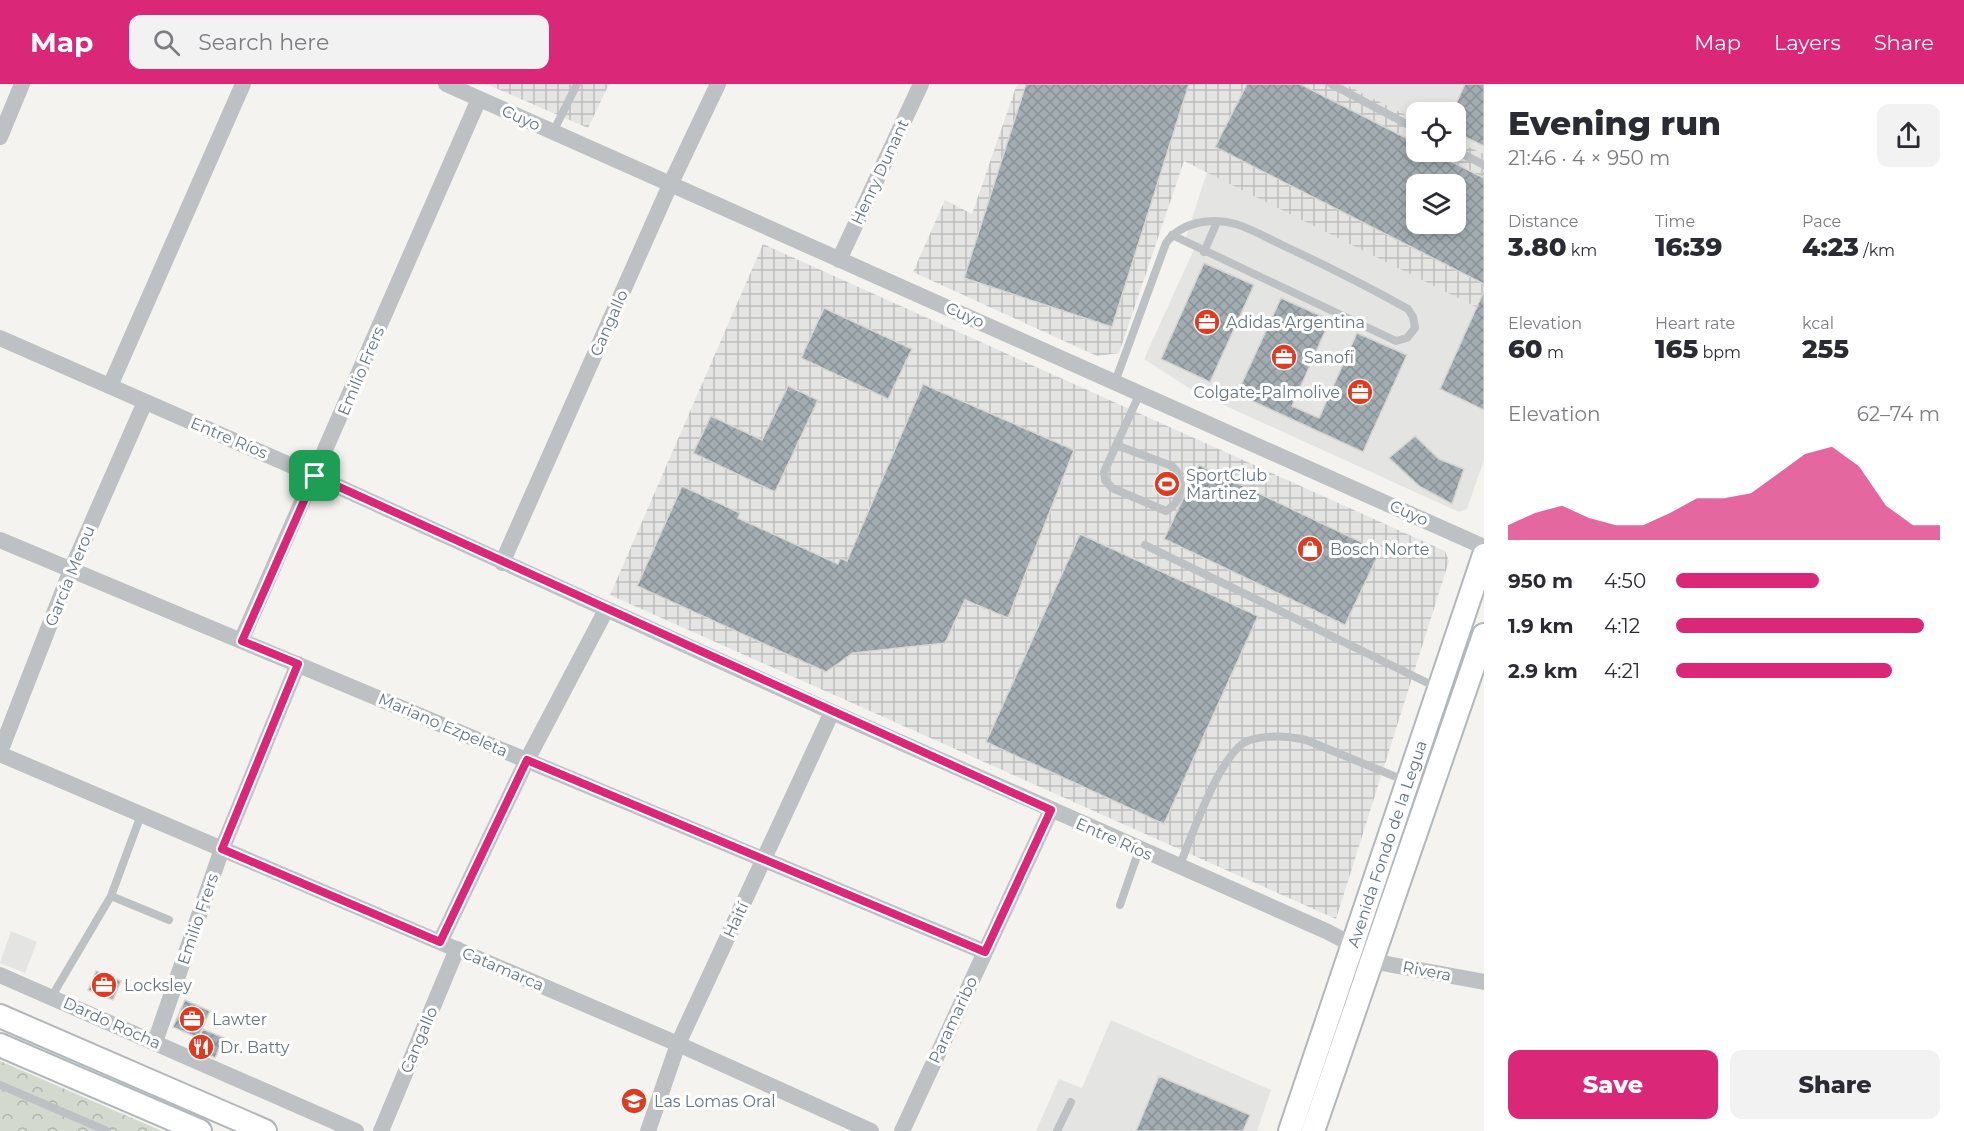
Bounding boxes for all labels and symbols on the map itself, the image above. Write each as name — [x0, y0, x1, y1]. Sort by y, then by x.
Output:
street label: Cuyo — [499, 101, 543, 135]
street label: Henry Dunant — [847, 116, 913, 228]
street label: Cangallo — [586, 287, 632, 359]
street label: Cuyo — [943, 298, 987, 332]
office icon: Adidas Argentina — [1192, 307, 1222, 337]
place label: Adidas Argentina — [1226, 313, 1365, 332]
street label: Emilio Frers — [334, 323, 388, 418]
office icon: Sanofi — [1269, 342, 1299, 372]
place label: Sanofi — [1304, 348, 1354, 367]
office icon: Colgate-Palmolive — [1345, 377, 1375, 407]
place label: Colgate-Palmolive — [1193, 383, 1340, 402]
street label: Entre Ríos — [188, 413, 271, 463]
pin — [289, 450, 340, 501]
place label: SportClub Martinez — [1186, 466, 1267, 503]
sports icon: SportClub Martinez — [1152, 469, 1182, 499]
street label: Cuyo — [1387, 496, 1431, 530]
street label: García Merou — [41, 523, 99, 629]
shop icon: Bosch Norte — [1295, 534, 1325, 564]
place label: Bosch Norte — [1330, 540, 1429, 559]
street label: Mariano Ezpeleta — [375, 689, 511, 761]
street label: Avenida Fondo de la Legua — [1343, 738, 1430, 950]
street label: Entre Ríos — [1073, 814, 1155, 864]
street label: Emilio Frers — [174, 871, 222, 967]
street label: Haití — [719, 898, 753, 941]
street label: Catamarca — [459, 943, 547, 995]
street label: Rivera — [1401, 957, 1453, 985]
office icon: Locksley — [89, 970, 119, 1000]
street label: Paramaribo — [925, 973, 981, 1067]
place label: Locksley — [124, 976, 192, 995]
street label: Dardo Rocha — [60, 993, 164, 1053]
office icon: Lawter — [177, 1004, 207, 1034]
street label: Cangallo — [396, 1004, 442, 1076]
place label: Lawter — [212, 1010, 267, 1029]
restaurant icon: Dr. Batty — [186, 1032, 216, 1062]
place label: Dr. Batty — [220, 1038, 290, 1057]
school or university icon: Las Lomas Oral — [619, 1086, 649, 1116]
place label: Las Lomas Oral — [654, 1092, 776, 1111]

